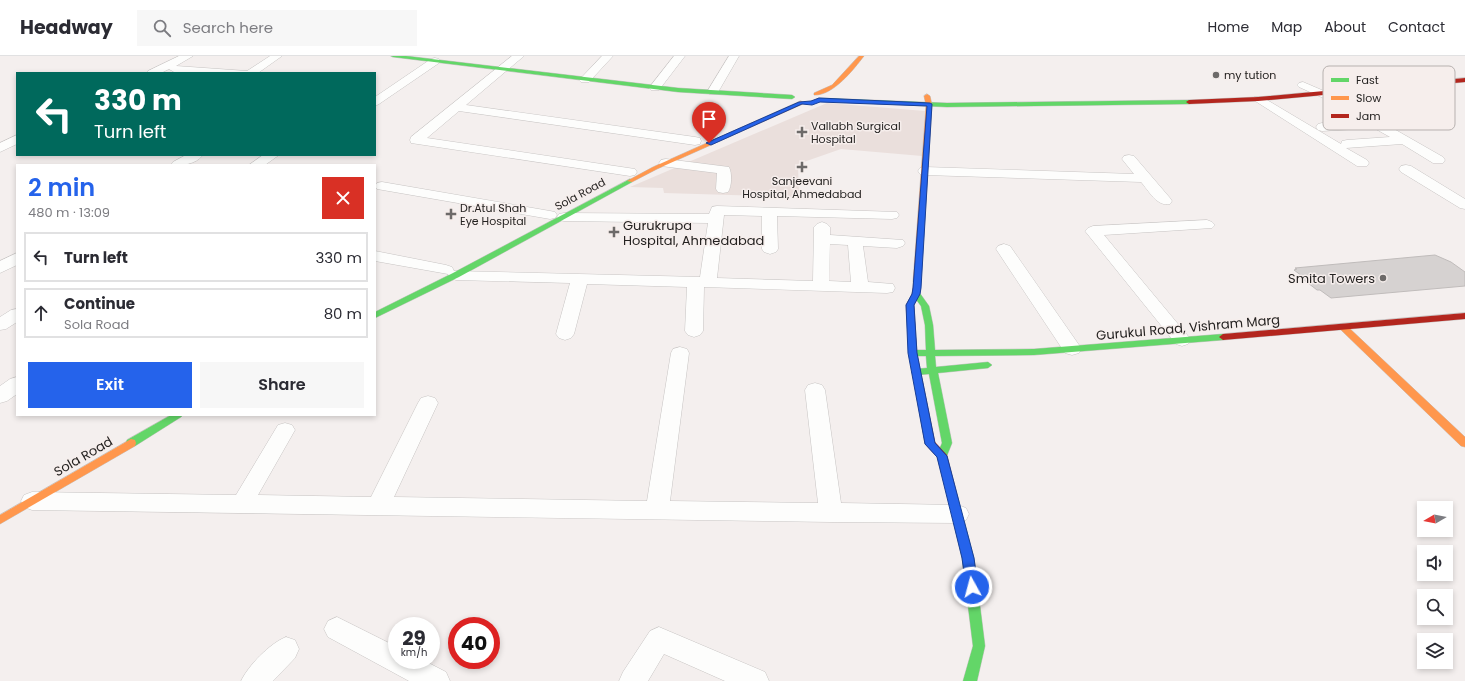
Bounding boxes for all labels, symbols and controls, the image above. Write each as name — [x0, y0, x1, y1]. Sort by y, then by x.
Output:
search box — [137, 10, 417, 46]
text: Headway — [20, 14, 113, 41]
icon: search — [151, 17, 173, 39]
text: Search here — [183, 17, 273, 38]
text: Home — [1207, 17, 1249, 37]
text: Map — [1271, 17, 1302, 37]
text: About — [1324, 17, 1366, 37]
text: Contact — [1388, 17, 1445, 37]
legend — [1323, 66, 1455, 130]
place label: my tution — [1224, 67, 1276, 83]
marker: my tution — [1211, 70, 1221, 80]
text: Fast — [1356, 72, 1379, 88]
text: 330 m — [94, 81, 182, 120]
icon: left — [28, 88, 80, 140]
text: Slow — [1356, 90, 1381, 106]
pin — [692, 102, 726, 143]
icon: arrive — [698, 108, 720, 130]
text: Jam — [1356, 108, 1381, 124]
place label: Vallabh Surgical Hospital — [811, 118, 901, 147]
text: Turn left — [94, 119, 166, 144]
marker: Vallabh Surgical Hospital — [796, 126, 808, 138]
marker: Sanjeevani Hospital, Ahmedabad — [796, 161, 808, 173]
text: 2 min — [28, 171, 95, 204]
place label: Sanjeevani Hospital, Ahmedabad — [742, 173, 862, 202]
street label: Sola Road — [552, 174, 608, 214]
button: close — [322, 177, 364, 219]
place label: Dr.Atul Shah Eye Hospital — [460, 200, 526, 229]
text: 480 m · 13:09 — [28, 203, 110, 222]
marker: Dr.Atul Shah Eye Hospital — [445, 208, 457, 220]
place label: Gurukrupa Hospital, Ahmedabad — [623, 216, 764, 250]
marker: Gurukrupa Hospital, Ahmedabad — [608, 226, 620, 238]
icon: left — [30, 246, 52, 268]
text: Turn left — [64, 247, 128, 268]
text: 330 m — [315, 247, 362, 268]
place label: Smita Towers — [1288, 269, 1375, 288]
marker: Smita Towers — [1378, 273, 1388, 283]
text: Continue — [64, 293, 135, 314]
icon: ahead — [30, 302, 52, 324]
text: 80 m — [324, 303, 362, 324]
street label: Gurukul Road, Vishram Marg — [1095, 310, 1281, 345]
text: Sola Road — [64, 315, 129, 334]
button: Exit — [28, 362, 192, 408]
button: Share — [200, 362, 364, 408]
street label: Sola Road — [50, 432, 116, 481]
north arrow — [1417, 501, 1453, 537]
map controls — [1417, 501, 1453, 669]
button: sound — [1417, 545, 1453, 581]
position arrow — [951, 566, 993, 608]
button: search — [1417, 589, 1453, 625]
speed limit sign: 40 — [448, 617, 500, 669]
text: 29 — [402, 624, 426, 652]
button: layers — [1417, 633, 1453, 669]
text: km/h — [401, 645, 427, 660]

